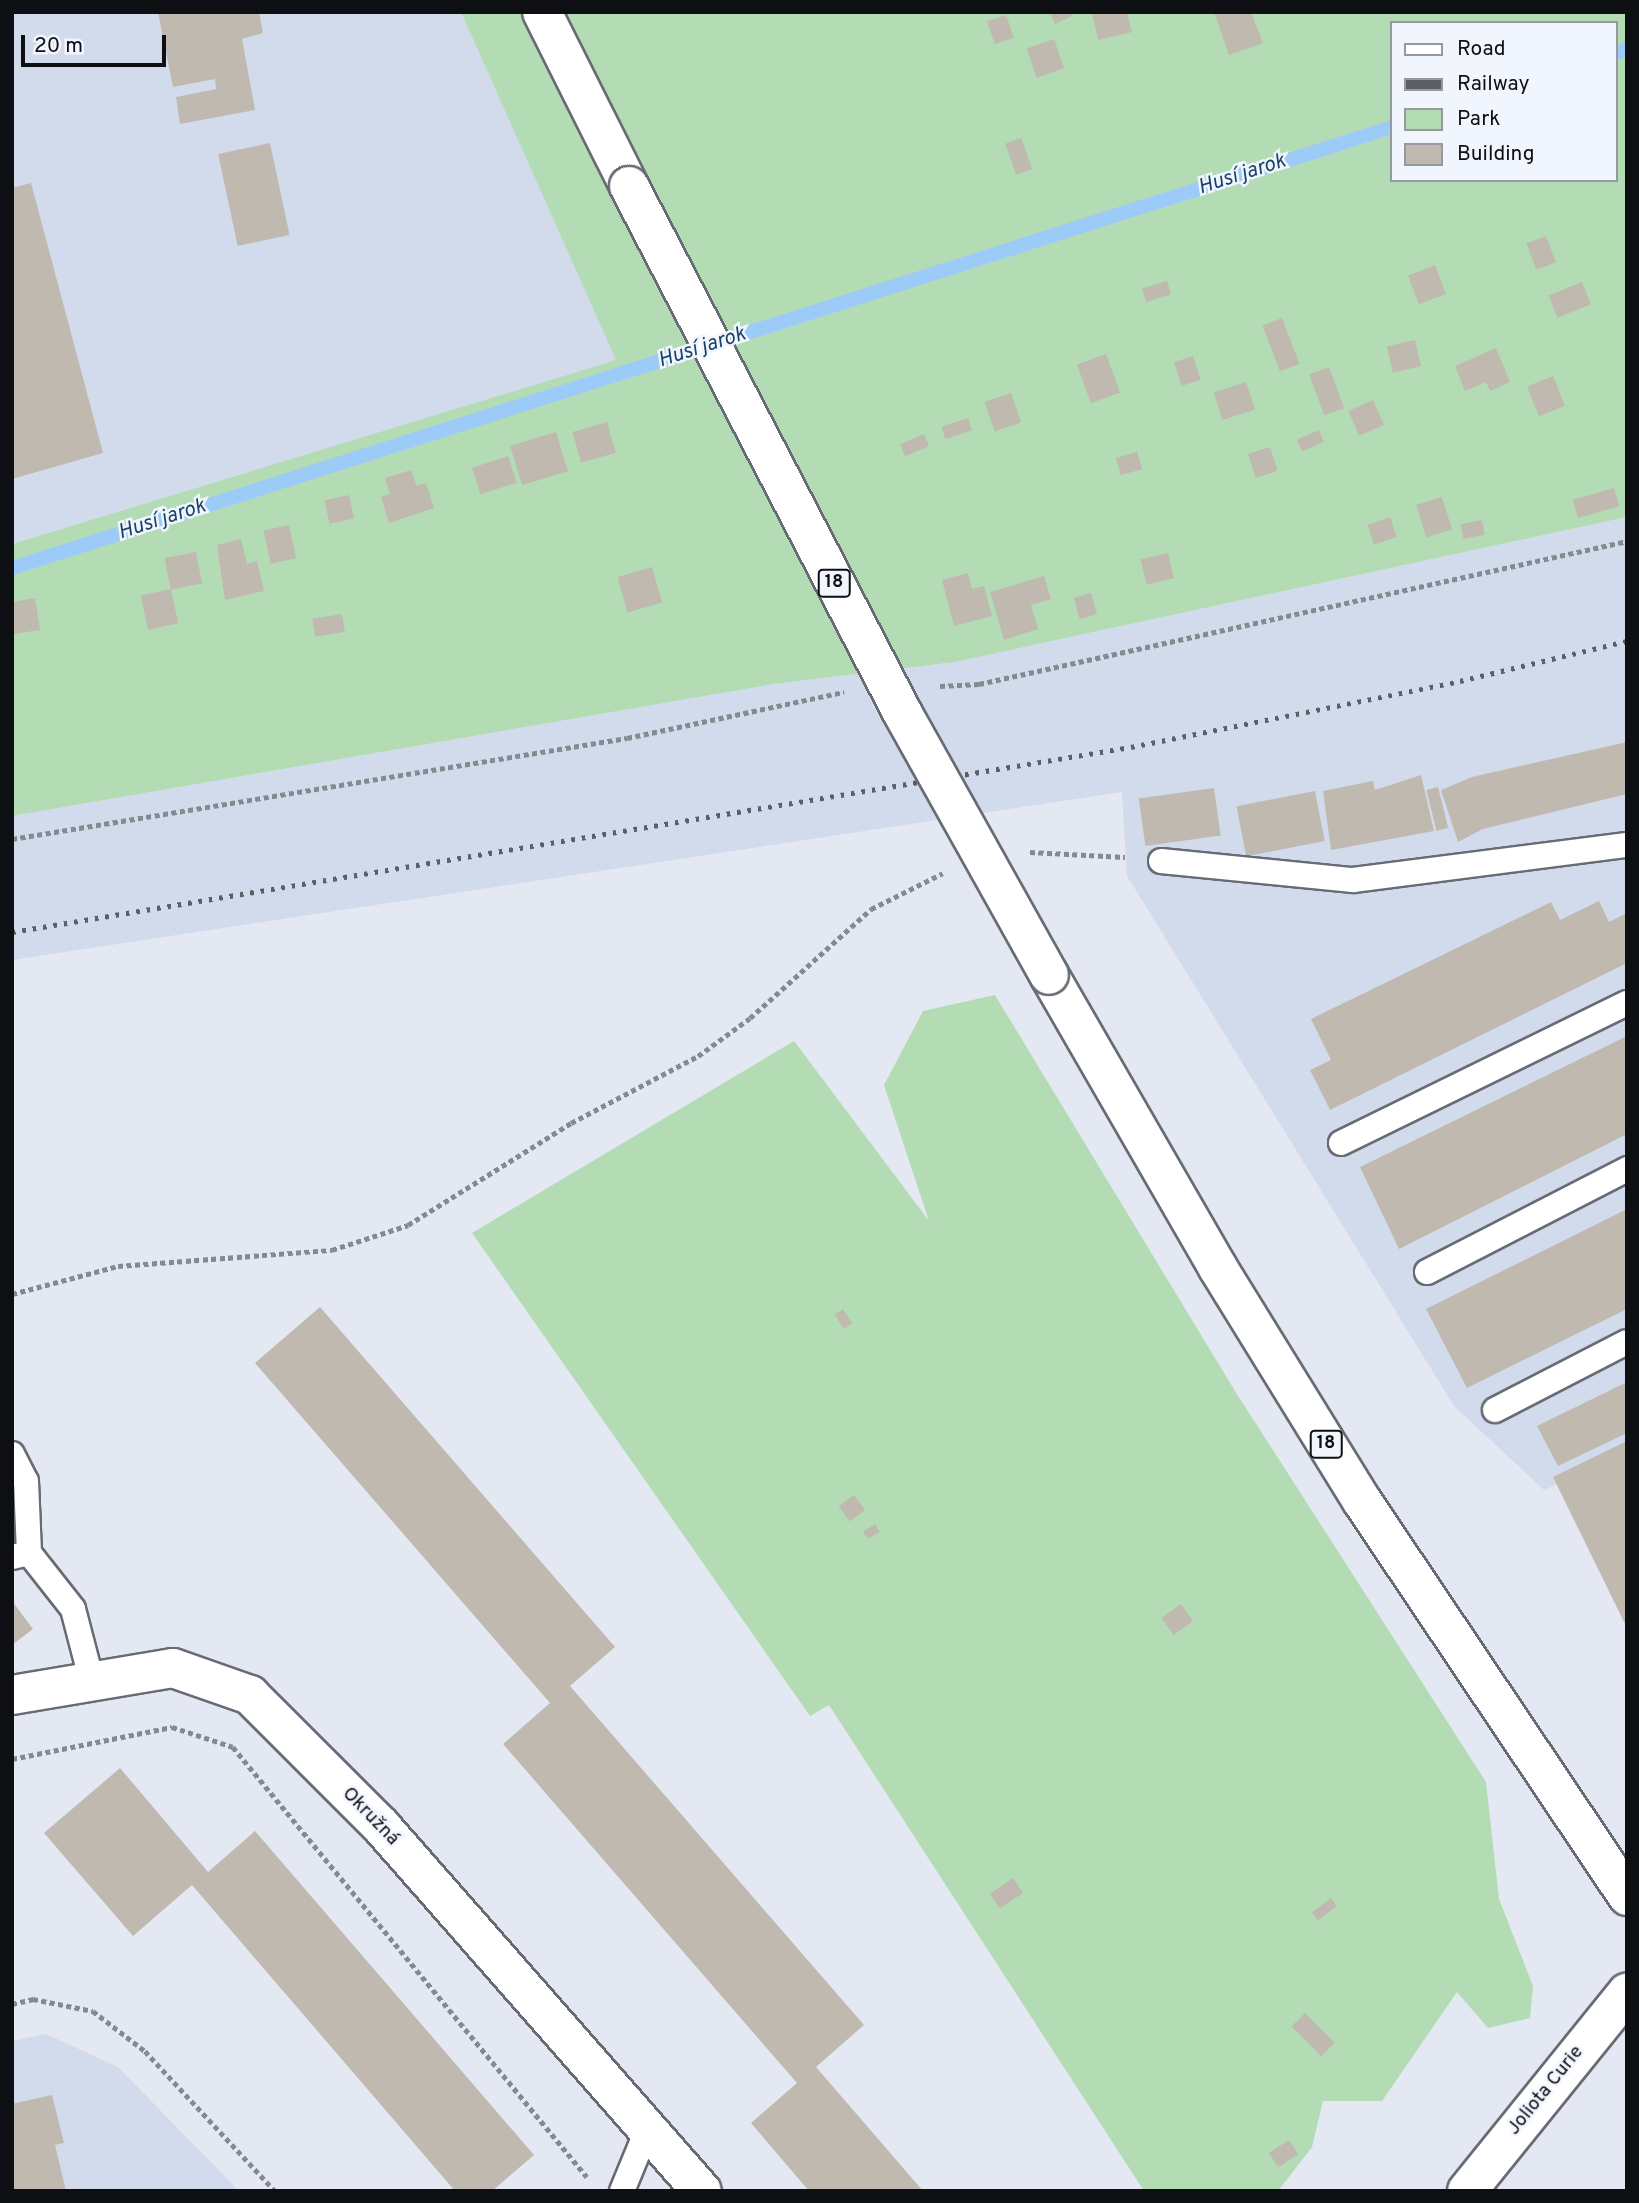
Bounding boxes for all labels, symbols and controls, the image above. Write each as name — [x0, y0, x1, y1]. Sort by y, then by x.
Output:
scale bar — [24, 21, 170, 65]
legend — [1390, 21, 1618, 182]
text: 20 m — [34, 33, 83, 60]
text: Road — [1457, 36, 1506, 63]
text: Railway — [1457, 71, 1530, 98]
text: Park — [1457, 106, 1500, 133]
text: Building — [1457, 141, 1535, 168]
water label: Husí jarok — [1195, 149, 1289, 201]
water label: Husí jarok — [655, 322, 749, 374]
water label: Husí jarok — [115, 494, 209, 546]
road number: 18 — [816, 568, 852, 598]
road number: 18 — [1308, 1429, 1344, 1458]
street label: Okružná — [337, 1783, 403, 1851]
street label: Joliota Curie — [1503, 2042, 1589, 2140]

